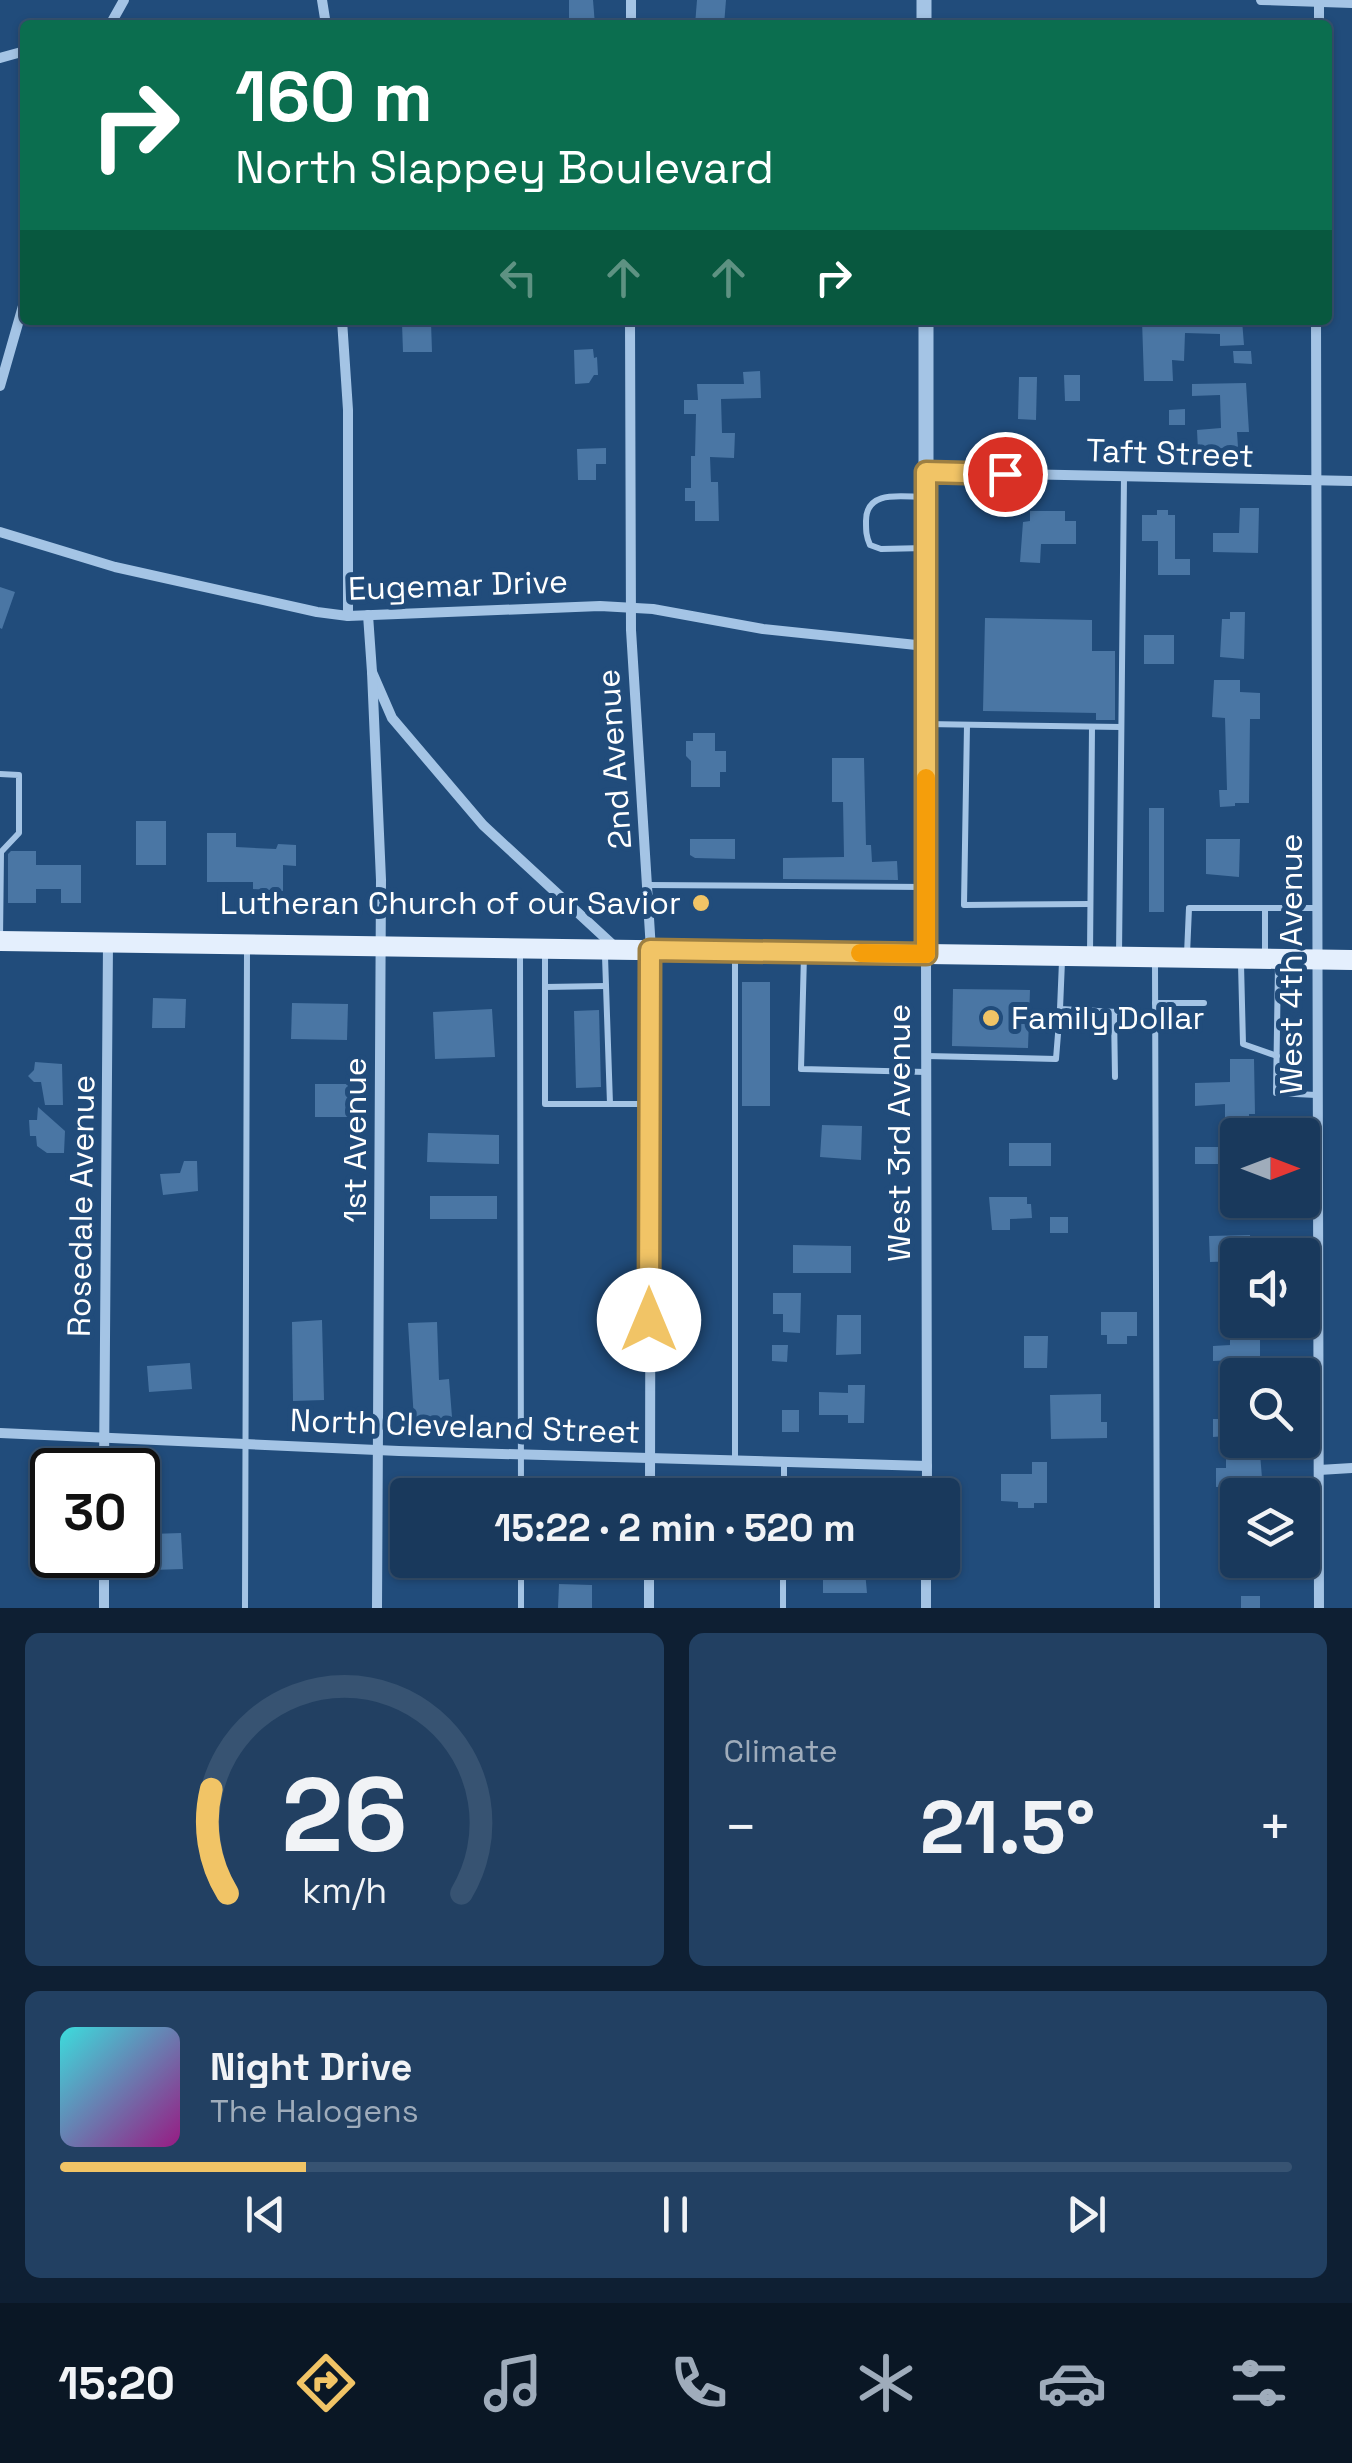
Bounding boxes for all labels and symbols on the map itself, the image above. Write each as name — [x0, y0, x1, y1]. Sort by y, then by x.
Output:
street label: Taft Street — [1085, 430, 1255, 476]
pin — [963, 432, 1048, 517]
street label: Eugemar Drive — [347, 561, 569, 609]
street label: 2nd Avenue — [588, 668, 640, 850]
street label: West 4th Avenue — [1271, 833, 1311, 1095]
place label: Lutheran Church of our Savior — [220, 883, 681, 923]
marker: Lutheran Church of our Savior — [690, 892, 712, 914]
place label: Family Dollar — [1011, 998, 1205, 1038]
street label: West 3rd Avenue — [879, 1004, 919, 1262]
marker: Family Dollar — [980, 1007, 1002, 1029]
street label: 1st Avenue — [335, 1057, 375, 1223]
street label: Rosedale Avenue — [59, 1074, 103, 1338]
north arrow — [1220, 1118, 1320, 1218]
position arrow — [597, 1268, 701, 1372]
street label: North Cleveland Street — [289, 1400, 641, 1452]
speed limit sign: 30 — [30, 1448, 160, 1578]

